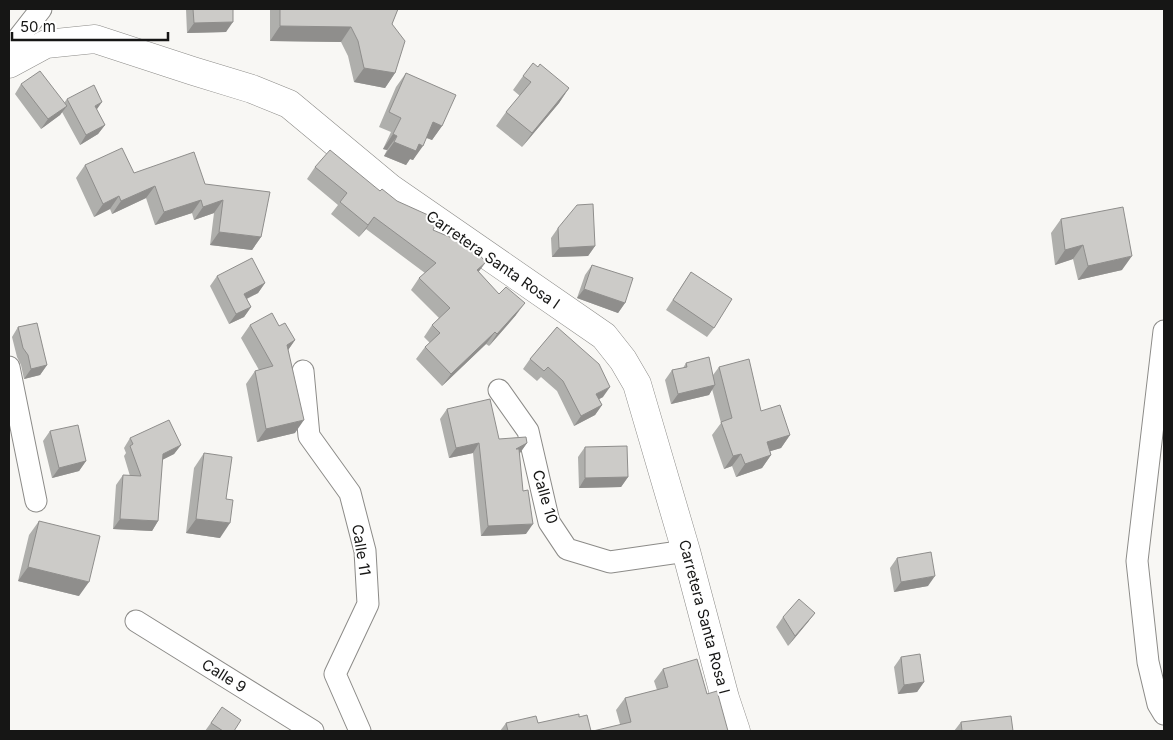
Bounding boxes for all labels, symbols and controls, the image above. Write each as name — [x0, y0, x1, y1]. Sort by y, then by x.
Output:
scale bar — [12, 10, 169, 42]
text: 50 m — [20, 17, 56, 36]
street label: Carretera Santa Rosa I — [423, 206, 564, 313]
street label: Calle 10 — [529, 468, 562, 526]
street label: Calle 11 — [348, 523, 375, 577]
street label: Carretera Santa Rosa I — [675, 538, 734, 696]
street label: Calle 9 — [198, 655, 250, 697]

